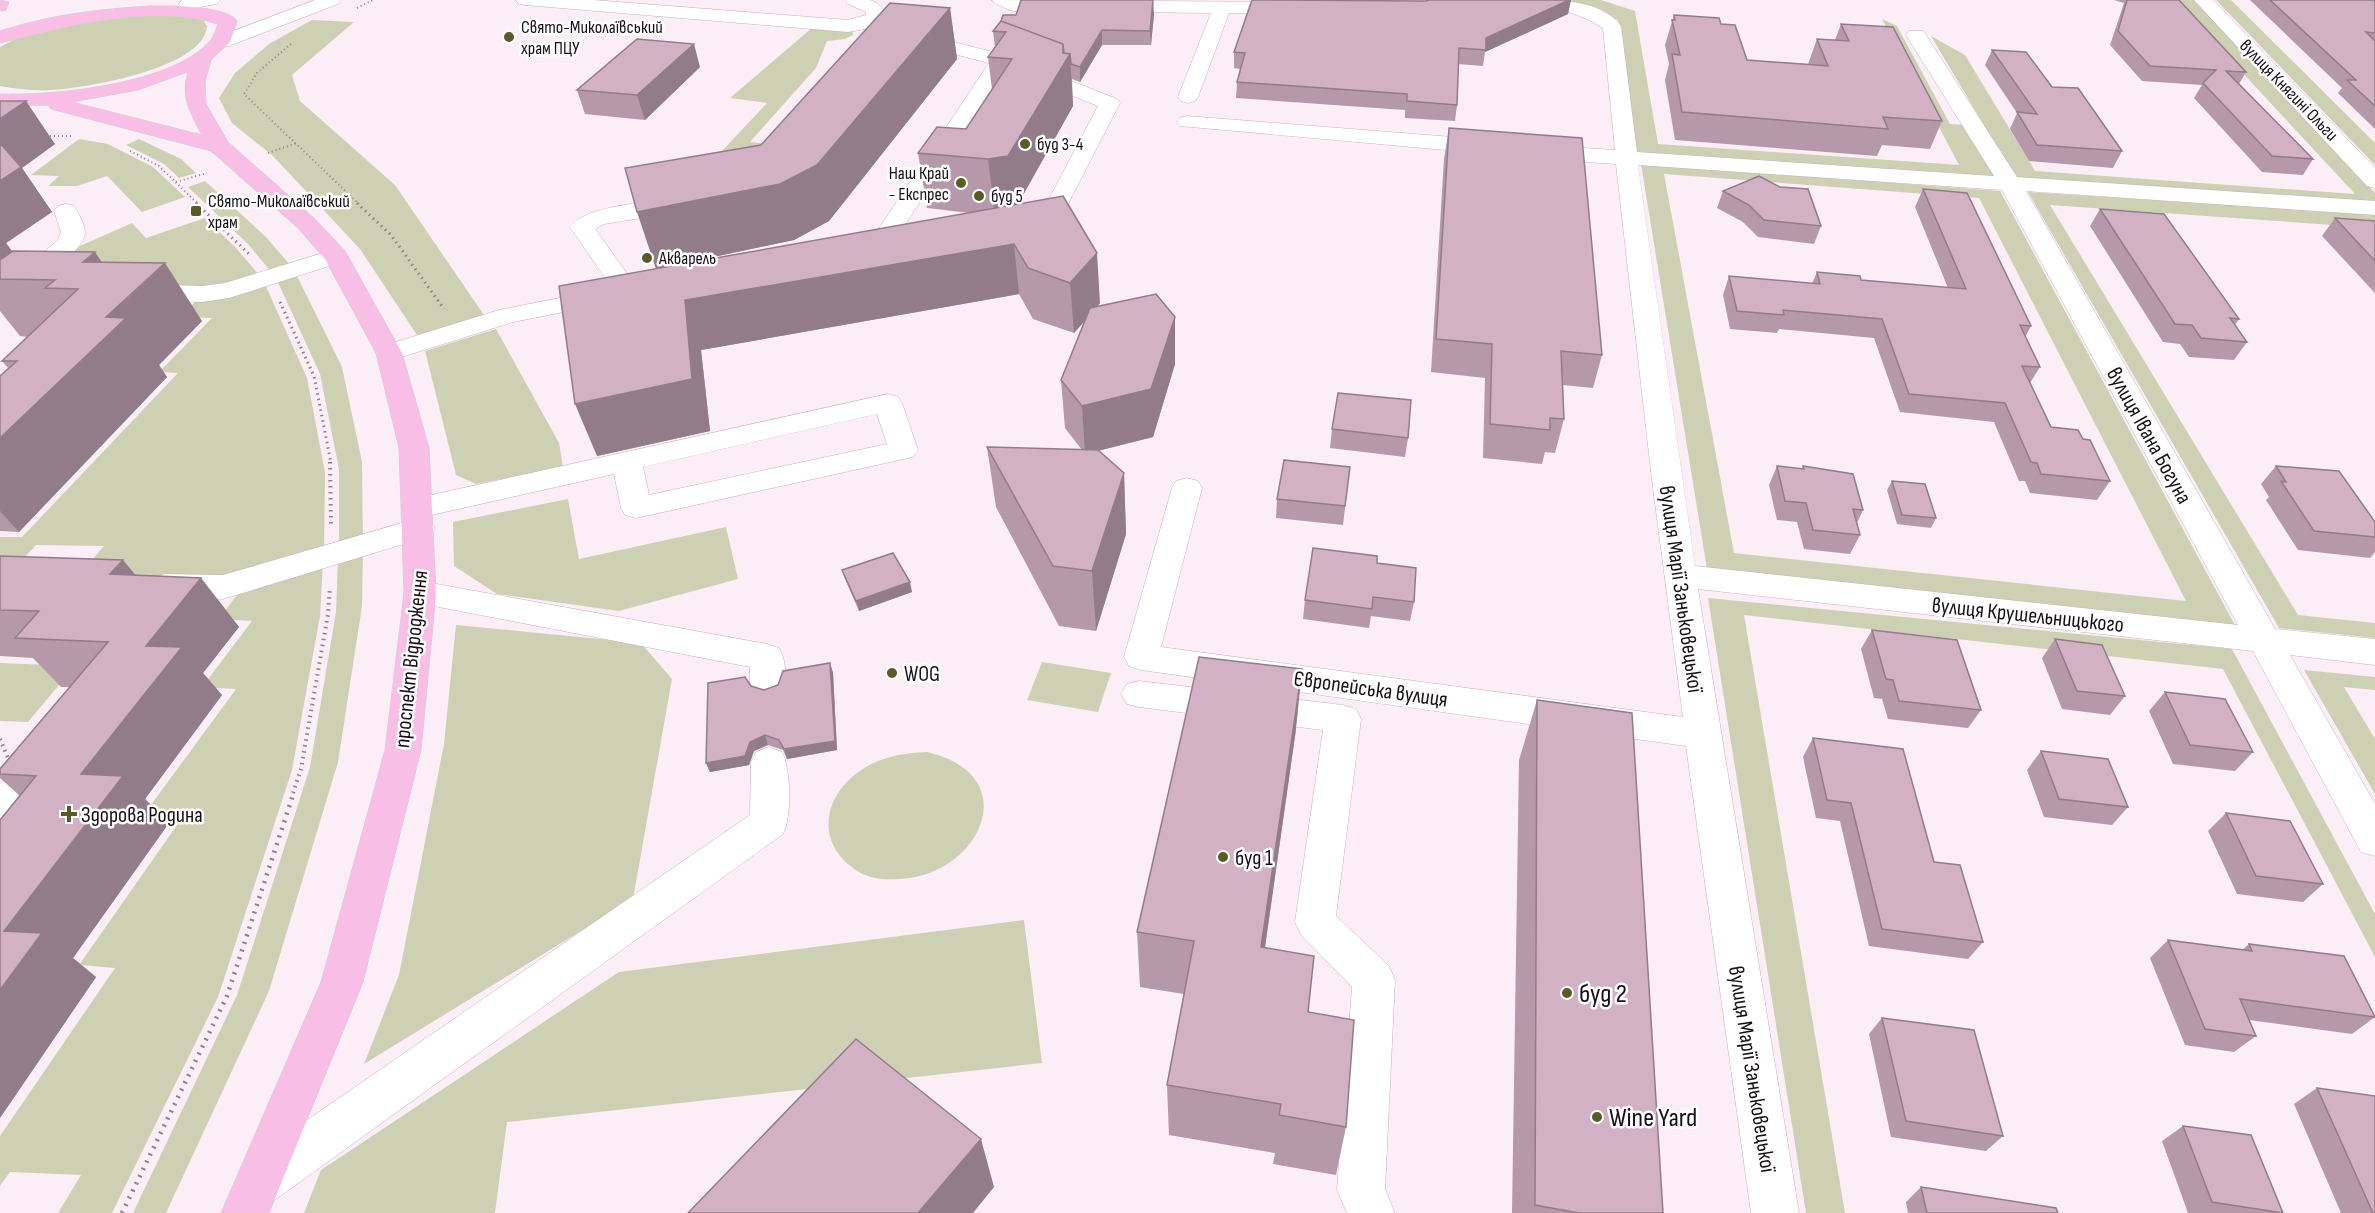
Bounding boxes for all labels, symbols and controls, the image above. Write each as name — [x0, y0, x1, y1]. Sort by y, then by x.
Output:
place label: Свято-Миколаївський храм ПЦУ — [521, 17, 663, 59]
marker: Свято-Миколаївський храм ПЦУ — [502, 30, 516, 44]
street label: вулиця Княгині Ольги — [2235, 35, 2342, 145]
place label: буд 3-4 — [1037, 134, 1084, 155]
marker: буд 3-4 — [1018, 137, 1032, 151]
place label: Наш Край - Експрес — [889, 163, 949, 205]
marker: Наш Край - Експрес — [954, 176, 968, 190]
place label: буд 5 — [991, 186, 1023, 207]
marker: буд 5 — [972, 189, 986, 203]
place label: Свято-Миколаївський храм — [208, 191, 350, 233]
marker: Свято-Миколаївський храм — [189, 204, 203, 218]
place label: Акварель — [658, 248, 716, 269]
marker: Акварель — [640, 251, 654, 265]
street label: вулиця Івана Богуна — [2100, 363, 2197, 509]
street label: вулиця Марії Заньковецької — [1653, 484, 1709, 695]
street label: проспект Відродження — [389, 569, 434, 749]
street label: вулиця Крушельницького — [1931, 592, 2125, 639]
place label: WOG — [904, 661, 940, 688]
street label: Європейська вулиця — [1292, 665, 1449, 714]
marker: WOG — [885, 666, 899, 680]
place label: Здорова Родина — [81, 802, 203, 829]
marker: Здорова Родина — [62, 807, 76, 821]
place label: буд 1 — [1235, 845, 1273, 872]
marker: буд 1 — [1216, 850, 1230, 864]
street label: вулиця Марії Заньковецької — [1722, 964, 1781, 1175]
place label: буд 2 — [1579, 978, 1627, 1010]
marker: буд 2 — [1560, 986, 1574, 1000]
place label: Wine Yard — [1609, 1102, 1697, 1134]
marker: Wine Yard — [1590, 1110, 1604, 1124]

